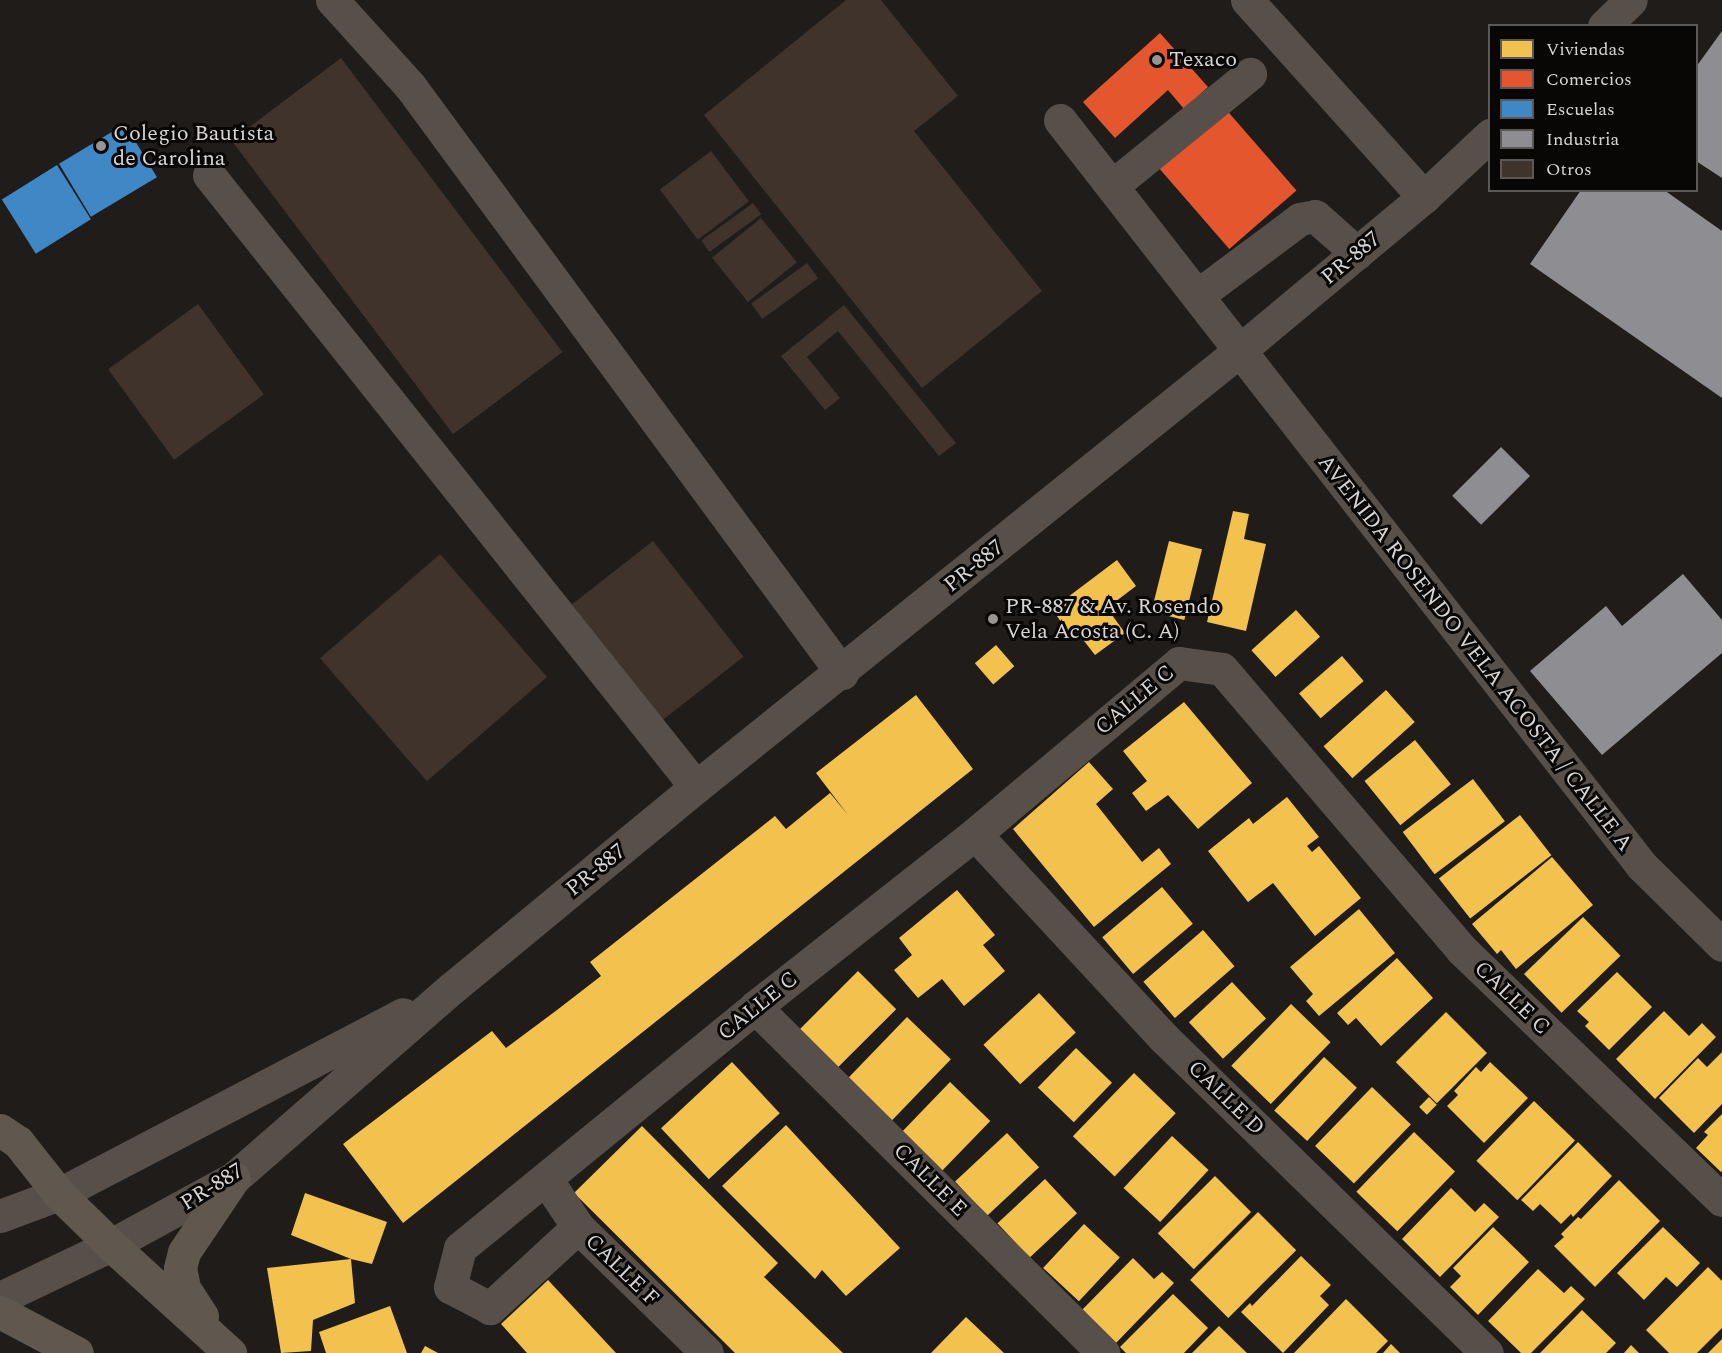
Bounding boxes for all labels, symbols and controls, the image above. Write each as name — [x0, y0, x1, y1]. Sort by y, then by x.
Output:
legend — [1488, 24, 1698, 192]
text: Viviendas — [1546, 36, 1625, 63]
place label: Texaco — [1169, 47, 1237, 73]
marker: Texaco — [1150, 53, 1164, 67]
text: Comercios — [1546, 66, 1632, 93]
text: Escuelas — [1546, 96, 1615, 123]
place label: Colegio Bautista de Carolina — [113, 120, 274, 172]
text: Industria — [1546, 126, 1619, 153]
marker: Colegio Bautista de Carolina — [94, 139, 108, 153]
text: Otros — [1546, 156, 1592, 183]
street label: PR-887 — [1316, 226, 1386, 290]
street label: AVENIDA ROSENDO VELA ACOSTA / CALLE A — [1312, 449, 1638, 857]
street label: PR-887 — [939, 534, 1009, 598]
place label: PR-887 & Av. Rosendo Vela Acosta (C. A) — [1005, 593, 1221, 644]
marker: PR-887 & Av. Rosendo Vela Acosta (C. A) — [986, 612, 1000, 626]
street label: CALLE C — [1090, 659, 1180, 741]
street label: PR-887 — [561, 838, 631, 902]
street label: CALLE C — [1469, 955, 1555, 1041]
street label: CALLE C — [713, 966, 803, 1046]
street label: CALLE D — [1182, 1055, 1270, 1141]
street label: CALLE E — [888, 1138, 972, 1222]
street label: PR-887 — [176, 1157, 248, 1217]
street label: CALLE F — [579, 1228, 665, 1312]

